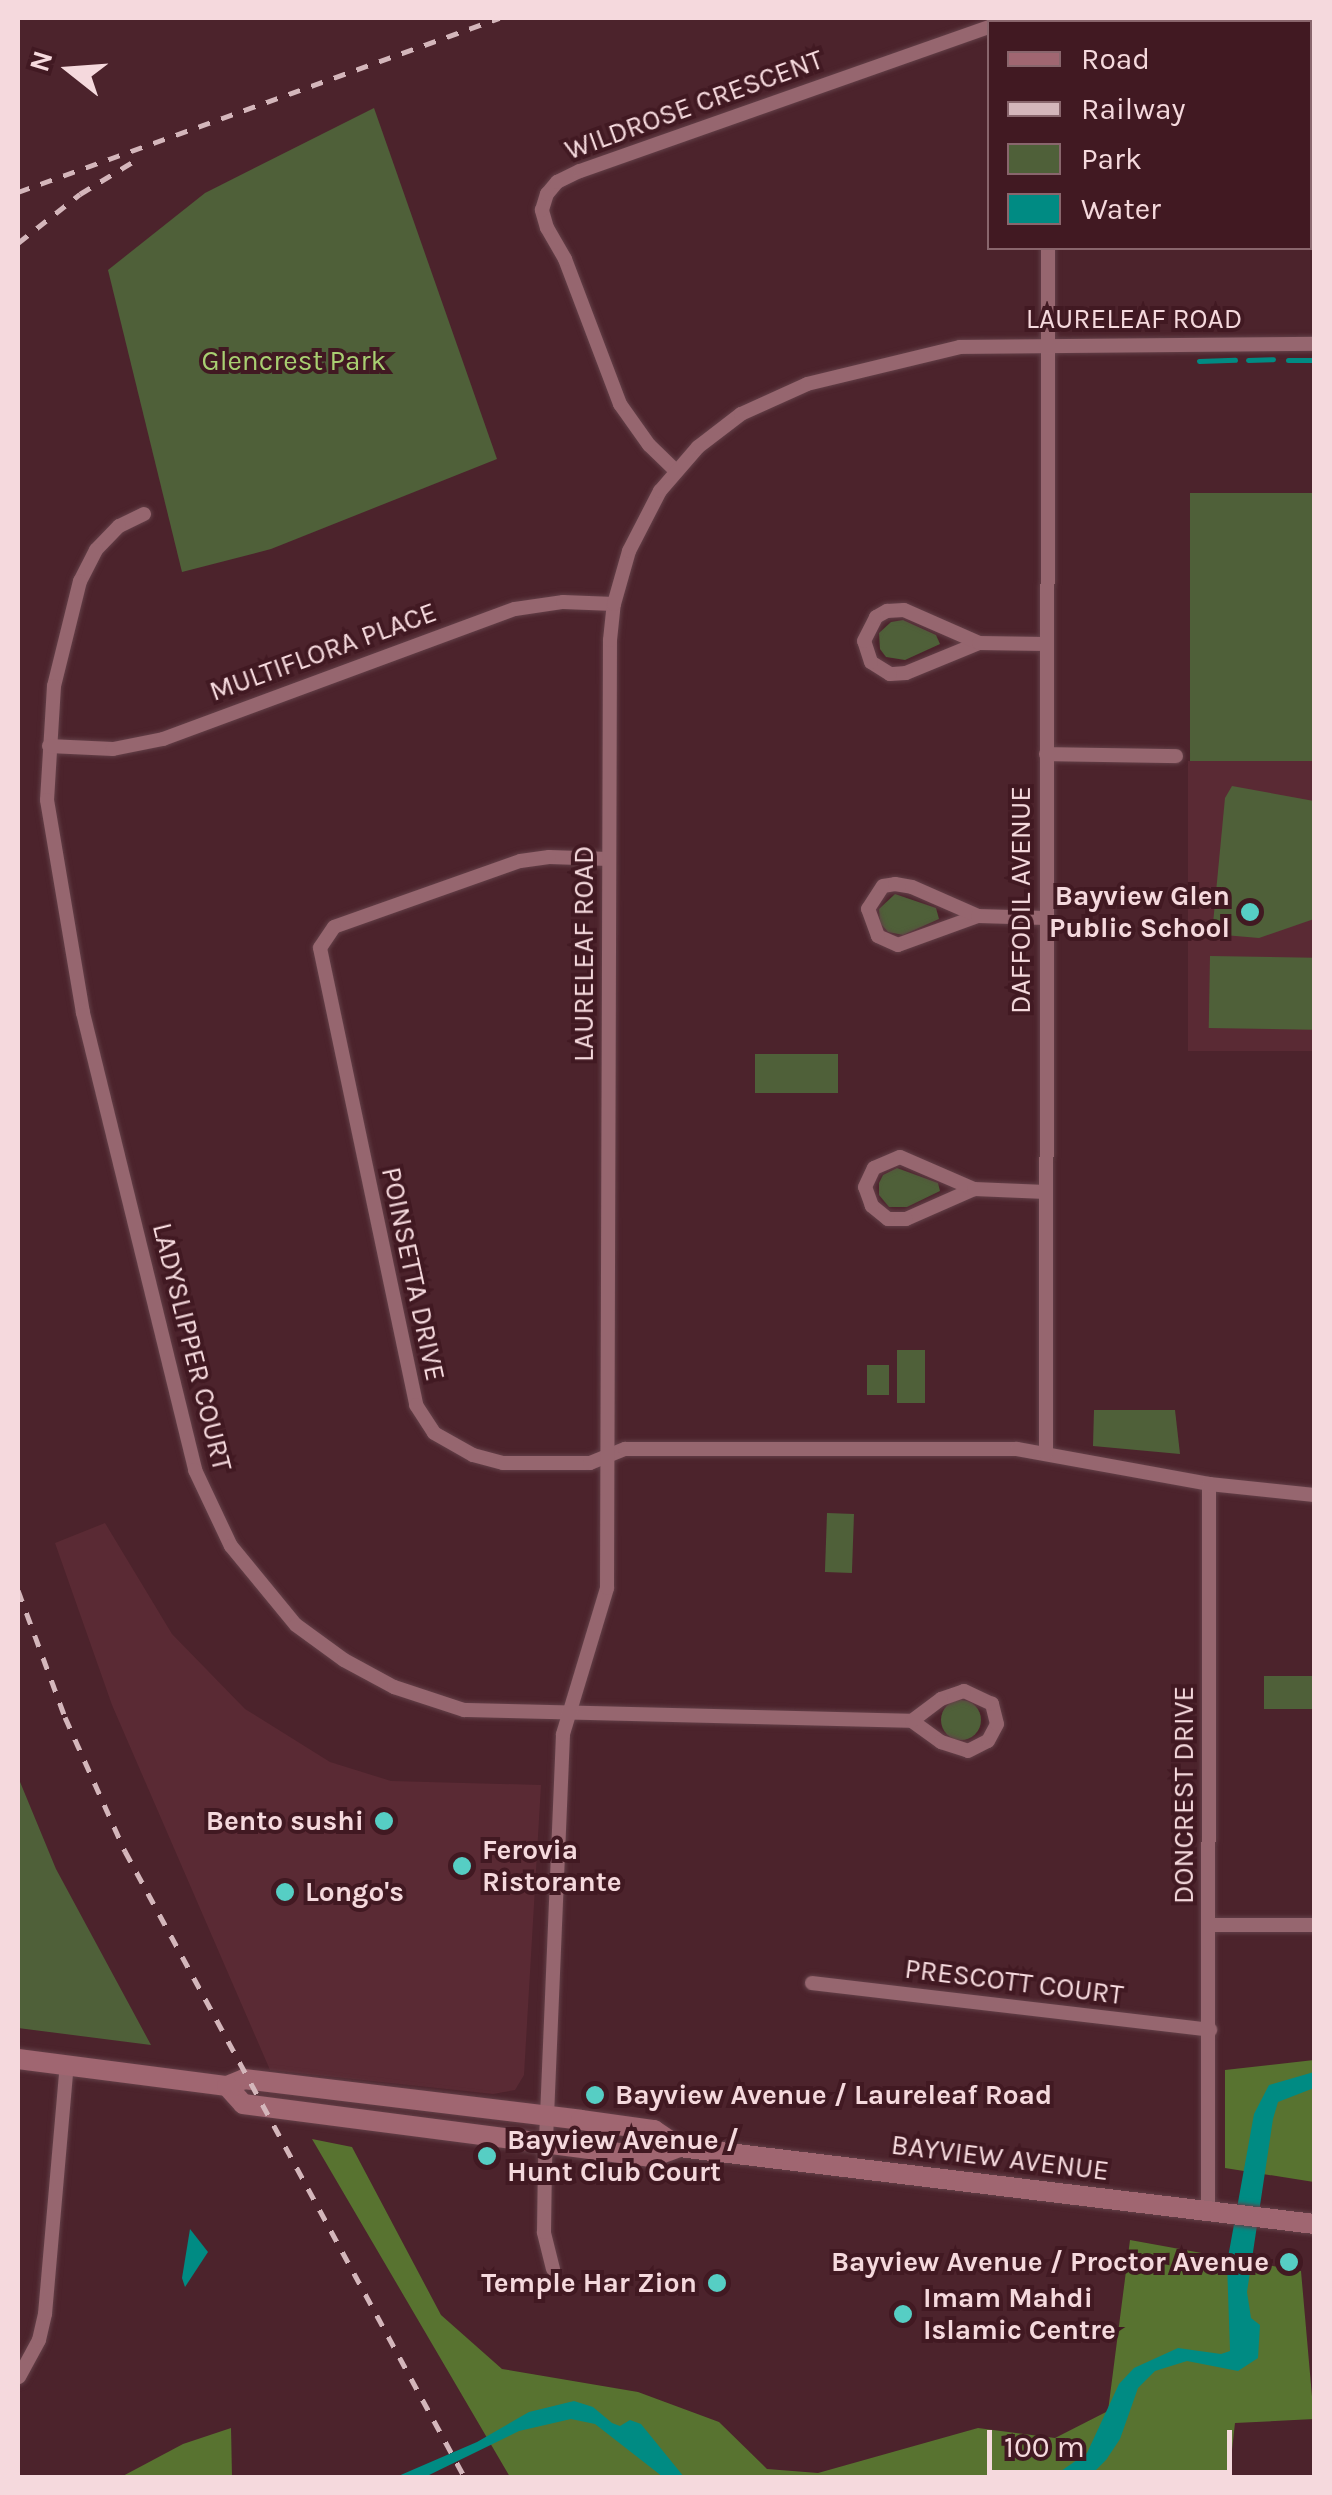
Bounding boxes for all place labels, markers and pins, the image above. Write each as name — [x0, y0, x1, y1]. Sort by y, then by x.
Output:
place label: Bayview Glen Public School — [1049, 879, 1230, 945]
marker: Bayview Glen Public School — [1239, 901, 1261, 923]
place label: Bento sushi — [206, 1804, 364, 1838]
marker: Bento sushi — [373, 1810, 395, 1832]
place label: Ferovia Ristorante — [482, 1833, 622, 1899]
marker: Ferovia Ristorante — [451, 1855, 473, 1877]
place label: Longo's — [305, 1875, 404, 1909]
marker: Longo's — [274, 1881, 296, 1903]
place label: Bayview Avenue / Laureleaf Road — [615, 2078, 1052, 2112]
marker: Bayview Avenue / Laureleaf Road — [584, 2084, 606, 2106]
place label: Bayview Avenue / Hunt Club Court — [507, 2123, 739, 2189]
marker: Bayview Avenue / Hunt Club Court — [476, 2145, 498, 2167]
place label: Bayview Avenue / Proctor Avenue — [831, 2245, 1269, 2279]
marker: Bayview Avenue / Proctor Avenue — [1278, 2251, 1300, 2273]
place label: Temple Har Zion — [481, 2266, 697, 2300]
marker: Temple Har Zion — [706, 2272, 728, 2294]
place label: Imam Mahdi Islamic Centre — [923, 2281, 1116, 2347]
marker: Imam Mahdi Islamic Centre — [892, 2303, 914, 2325]

